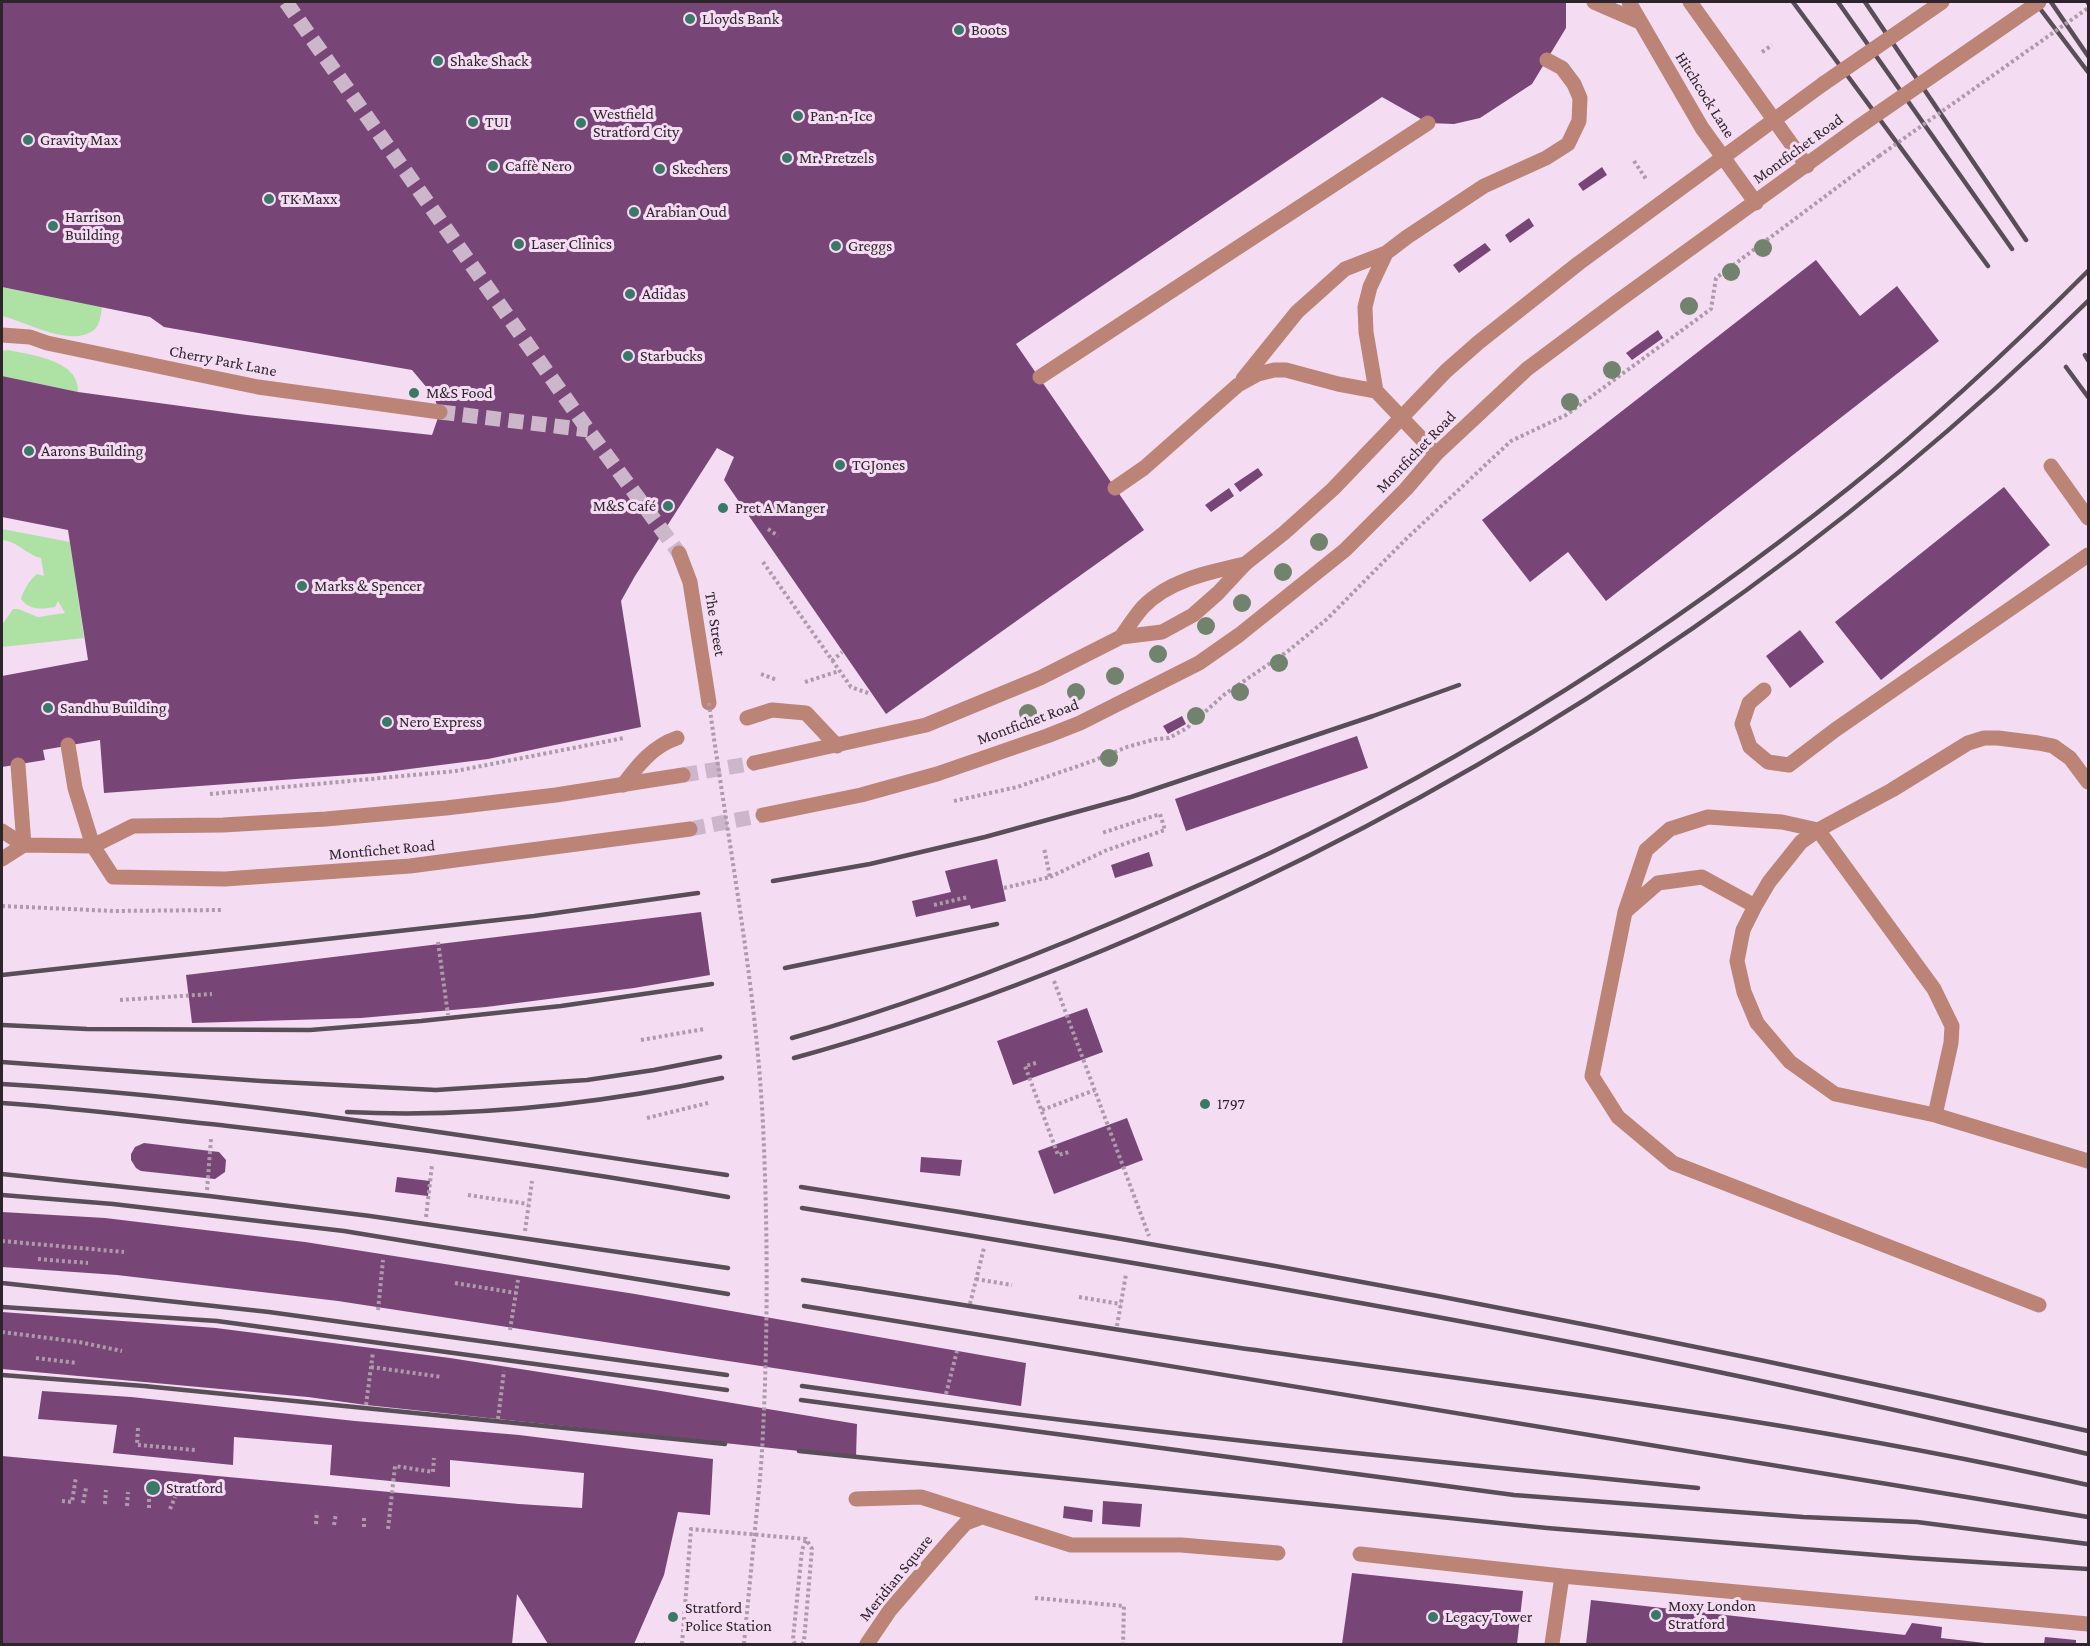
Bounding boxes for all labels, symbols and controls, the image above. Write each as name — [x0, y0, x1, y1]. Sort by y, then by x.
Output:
place label: Lloyds Bank — [702, 9, 779, 29]
marker: Lloyds Bank — [683, 12, 697, 26]
place label: Boots — [971, 20, 1007, 40]
marker: Boots — [952, 23, 966, 37]
street label: Hitchcock Lane — [1671, 48, 1739, 142]
place label: Shake Shack — [450, 51, 529, 71]
marker: Shake Shack — [431, 54, 445, 68]
place label: Westfield Stratford City — [593, 104, 679, 142]
place label: Pan-n-Ice — [810, 106, 872, 126]
marker: Pan-n-Ice — [791, 109, 805, 123]
street label: Montfichet Road — [1749, 110, 1847, 188]
place label: TUI — [485, 112, 509, 132]
marker: TUI — [466, 115, 480, 129]
marker: Westfield Stratford City — [574, 116, 588, 130]
place label: Gravity Max — [40, 130, 118, 150]
marker: Gravity Max — [21, 133, 35, 147]
place label: Mr. Pretzels — [799, 148, 874, 168]
marker: Mr. Pretzels — [780, 151, 794, 165]
place label: Caffè Nero — [505, 156, 572, 176]
marker: Caffè Nero — [486, 159, 500, 173]
place label: Skechers — [672, 159, 728, 179]
marker: Skechers — [653, 162, 667, 176]
place label: TK Maxx — [281, 189, 338, 209]
marker: TK Maxx — [262, 192, 276, 206]
place label: Arabian Oud — [646, 202, 727, 222]
marker: Arabian Oud — [627, 205, 641, 219]
place label: Harrison Building — [65, 207, 121, 245]
marker: Harrison Building — [46, 219, 60, 233]
place label: Laser Clinics — [531, 234, 612, 254]
place label: Greggs — [848, 236, 892, 256]
marker: Laser Clinics — [512, 237, 526, 251]
marker: Greggs — [829, 239, 843, 253]
place label: Adidas — [642, 284, 686, 304]
marker: Adidas — [623, 287, 637, 301]
street label: Cherry Park Lane — [168, 341, 278, 381]
place label: Starbucks — [640, 346, 703, 366]
marker: Starbucks — [621, 349, 635, 363]
place label: M&S Food — [426, 383, 493, 403]
marker: M&S Food — [407, 386, 421, 400]
street label: Montfichet Road — [1372, 407, 1460, 497]
place label: Aarons Building — [41, 441, 143, 461]
marker: Aarons Building — [22, 444, 36, 458]
place label: TGJones — [852, 455, 905, 475]
marker: TGJones — [833, 458, 847, 472]
place label: M&S Café — [593, 496, 656, 516]
place label: Pret A Manger — [735, 498, 825, 518]
marker: M&S Café — [661, 499, 675, 513]
marker: Pret A Manger — [716, 501, 730, 515]
place label: Marks & Spencer — [314, 576, 422, 596]
marker: Marks & Spencer — [295, 579, 309, 593]
street label: The Street — [700, 590, 730, 658]
street label: Montfichet Road — [975, 695, 1081, 749]
place label: Sandhu Building — [60, 698, 167, 718]
marker: Sandhu Building — [41, 701, 55, 715]
place label: Nero Express — [399, 712, 482, 732]
marker: Nero Express — [380, 715, 394, 729]
street label: Montfichet Road — [328, 836, 436, 864]
place label: 1797 — [1217, 1094, 1245, 1114]
marker: 1797 — [1198, 1097, 1212, 1111]
place label: Stratford — [166, 1478, 223, 1498]
marker: Stratford — [144, 1479, 162, 1497]
street label: Meridian Square — [855, 1531, 937, 1625]
place label: Moxy London Stratford — [1668, 1596, 1756, 1634]
place label: Stratford Police Station — [685, 1598, 772, 1636]
place label: Legacy Tower — [1445, 1607, 1532, 1627]
marker: Moxy London Stratford — [1649, 1608, 1663, 1622]
marker: Stratford Police Station — [666, 1610, 680, 1624]
marker: Legacy Tower — [1426, 1610, 1440, 1624]

